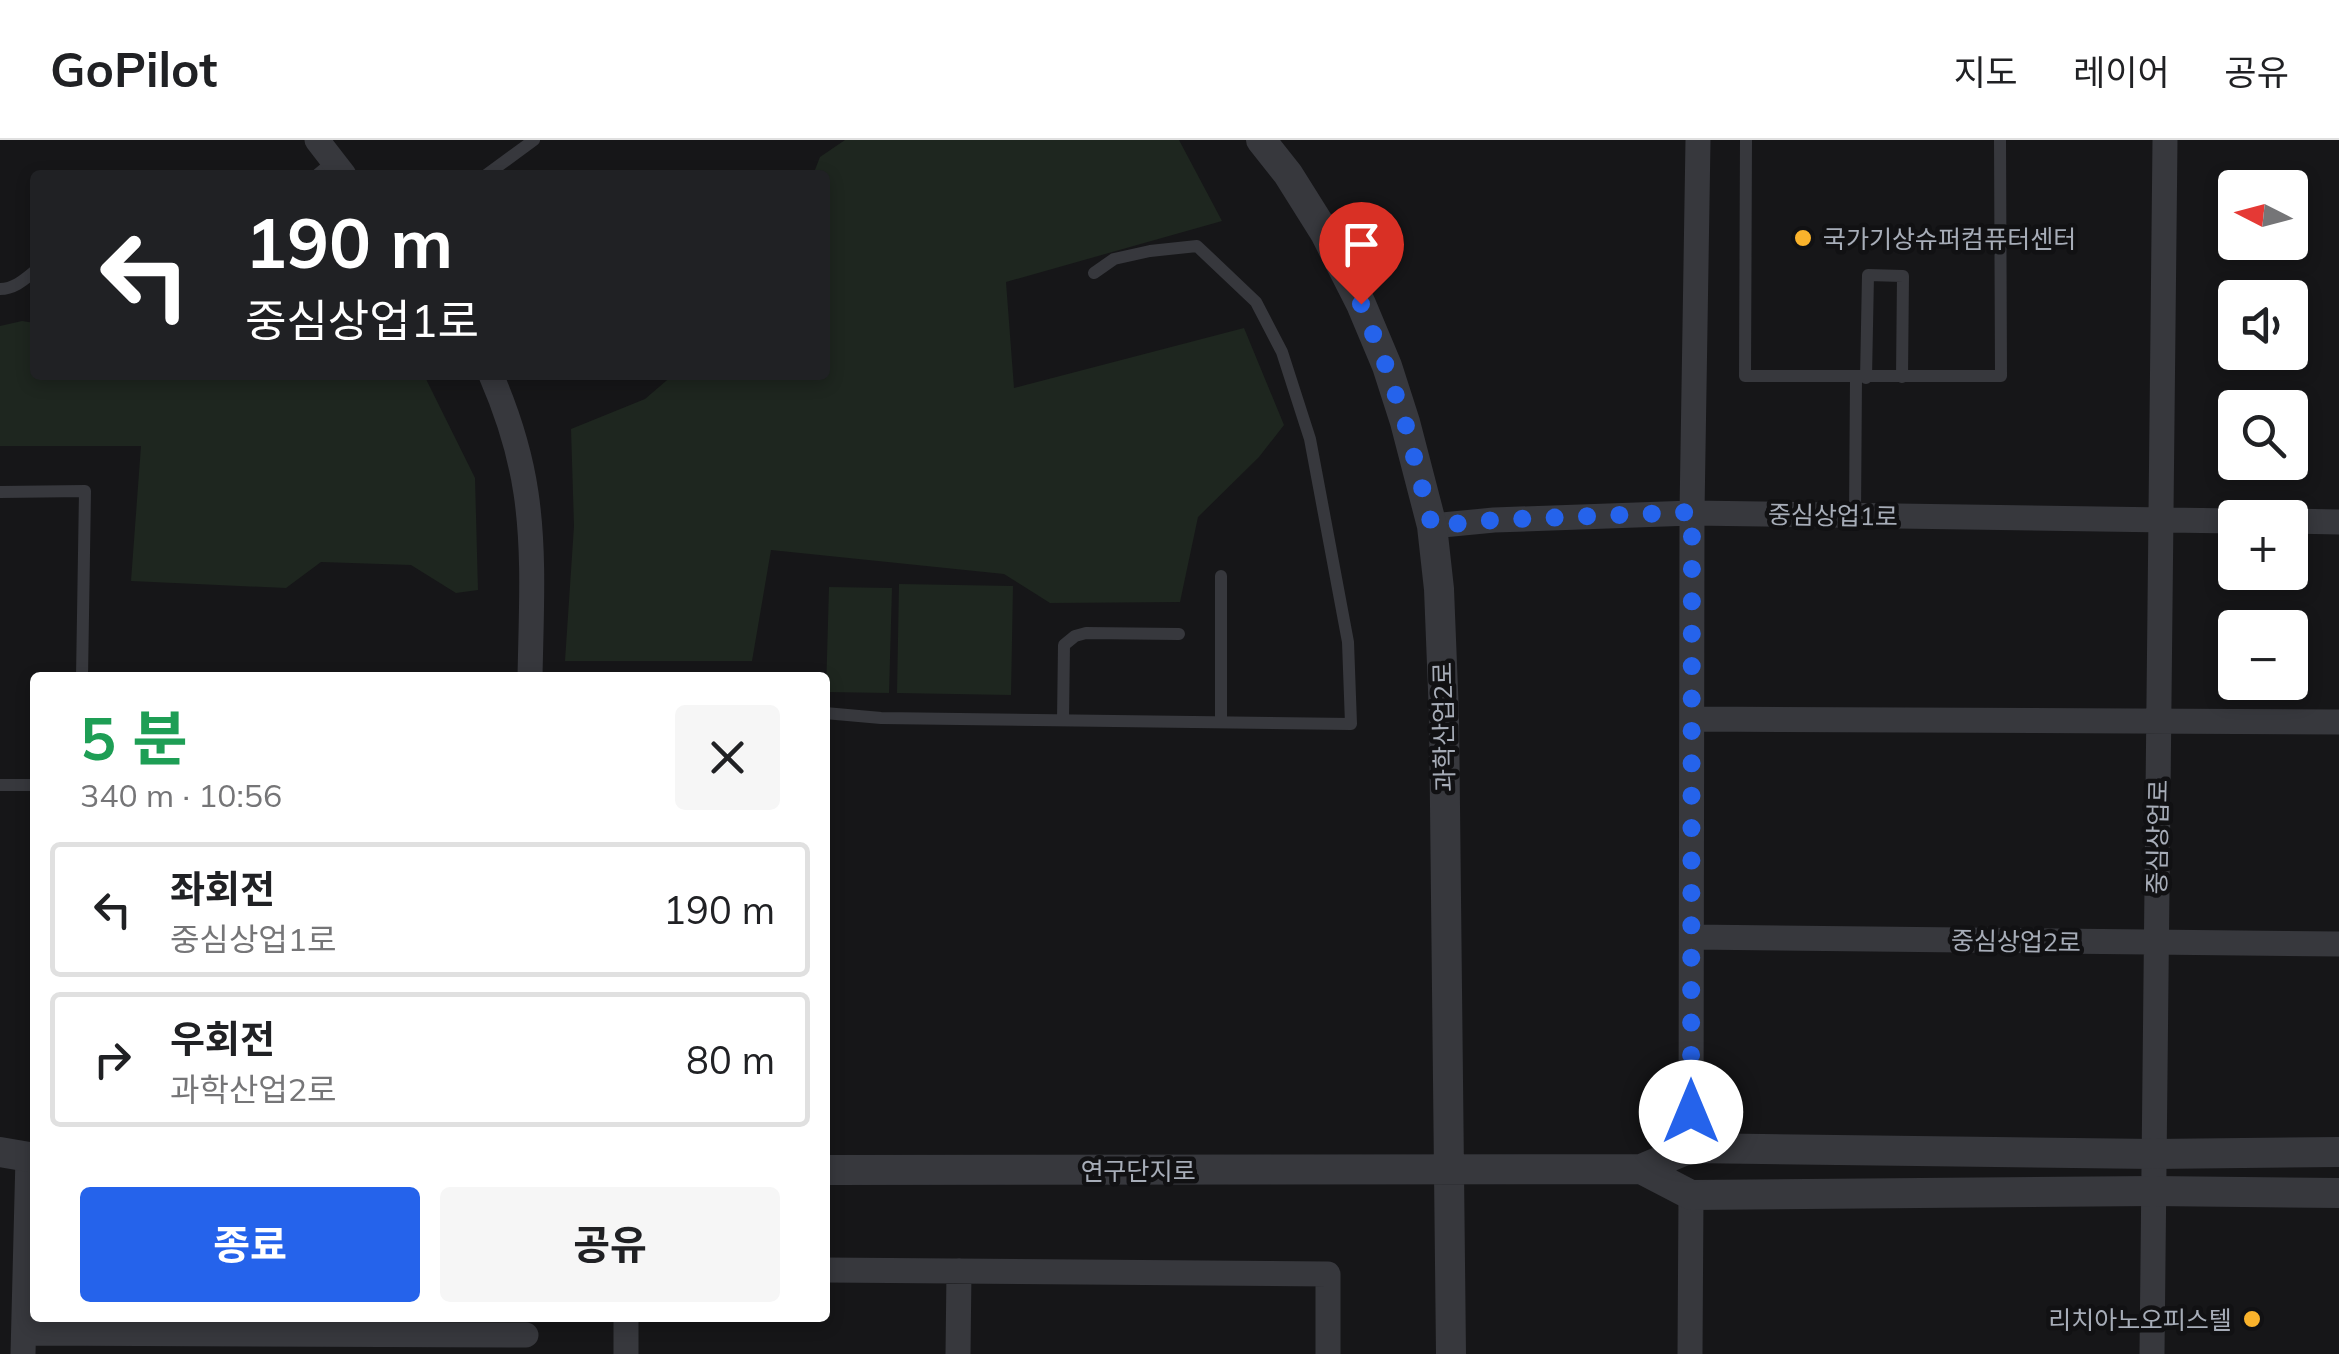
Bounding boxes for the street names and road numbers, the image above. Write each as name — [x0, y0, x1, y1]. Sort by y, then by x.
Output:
street label: 중심상업1로 — [1768, 498, 1898, 532]
street label: 과학산업2로 — [1426, 662, 1460, 792]
street label: 중심상업로 — [2140, 779, 2174, 895]
street label: 중심상업2로 — [1951, 924, 2081, 958]
street label: 연구단지로 — [1080, 1155, 1196, 1186]

